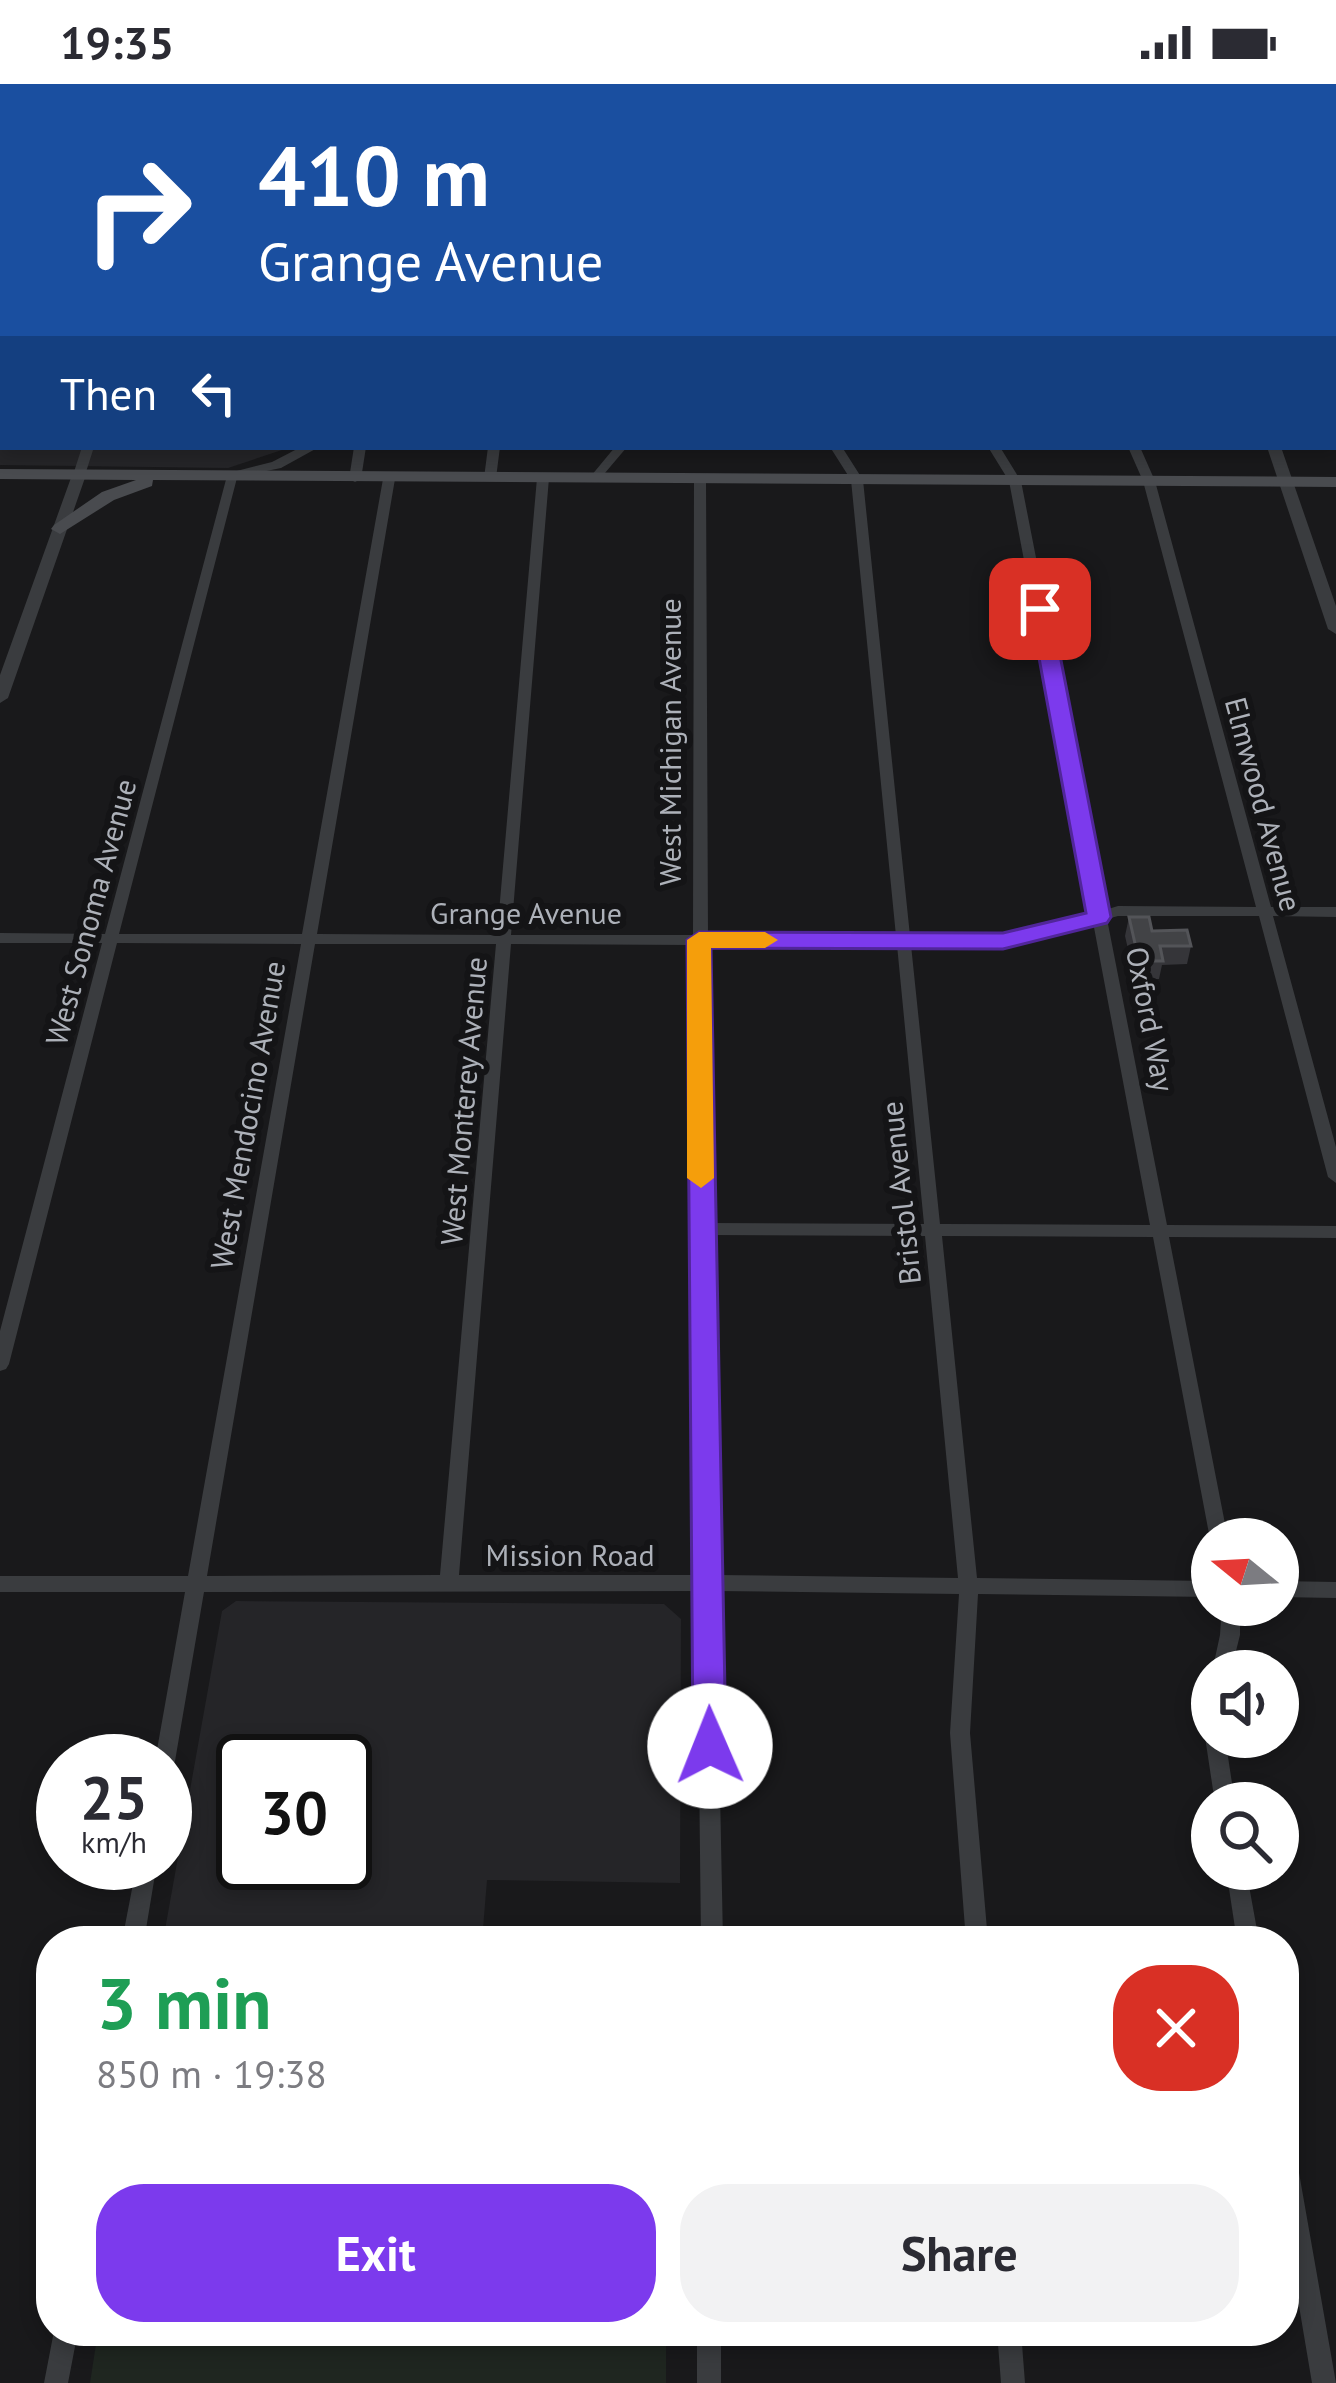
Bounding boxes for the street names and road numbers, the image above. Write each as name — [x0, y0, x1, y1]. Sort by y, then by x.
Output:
street label: West Michigan Avenue — [650, 598, 689, 886]
street label: Elmwood Avenue — [1217, 693, 1311, 915]
street label: West Sonoma Avenue — [36, 775, 144, 1049]
street label: Grange Avenue — [430, 893, 622, 932]
street label: Oxford Way — [1118, 943, 1184, 1095]
street label: West Monterey Avenue — [431, 955, 495, 1247]
street label: West Mendocino Avenue — [201, 958, 293, 1272]
street label: Bristol Avenue — [871, 1100, 929, 1286]
street label: Mission Road — [485, 1535, 655, 1574]

